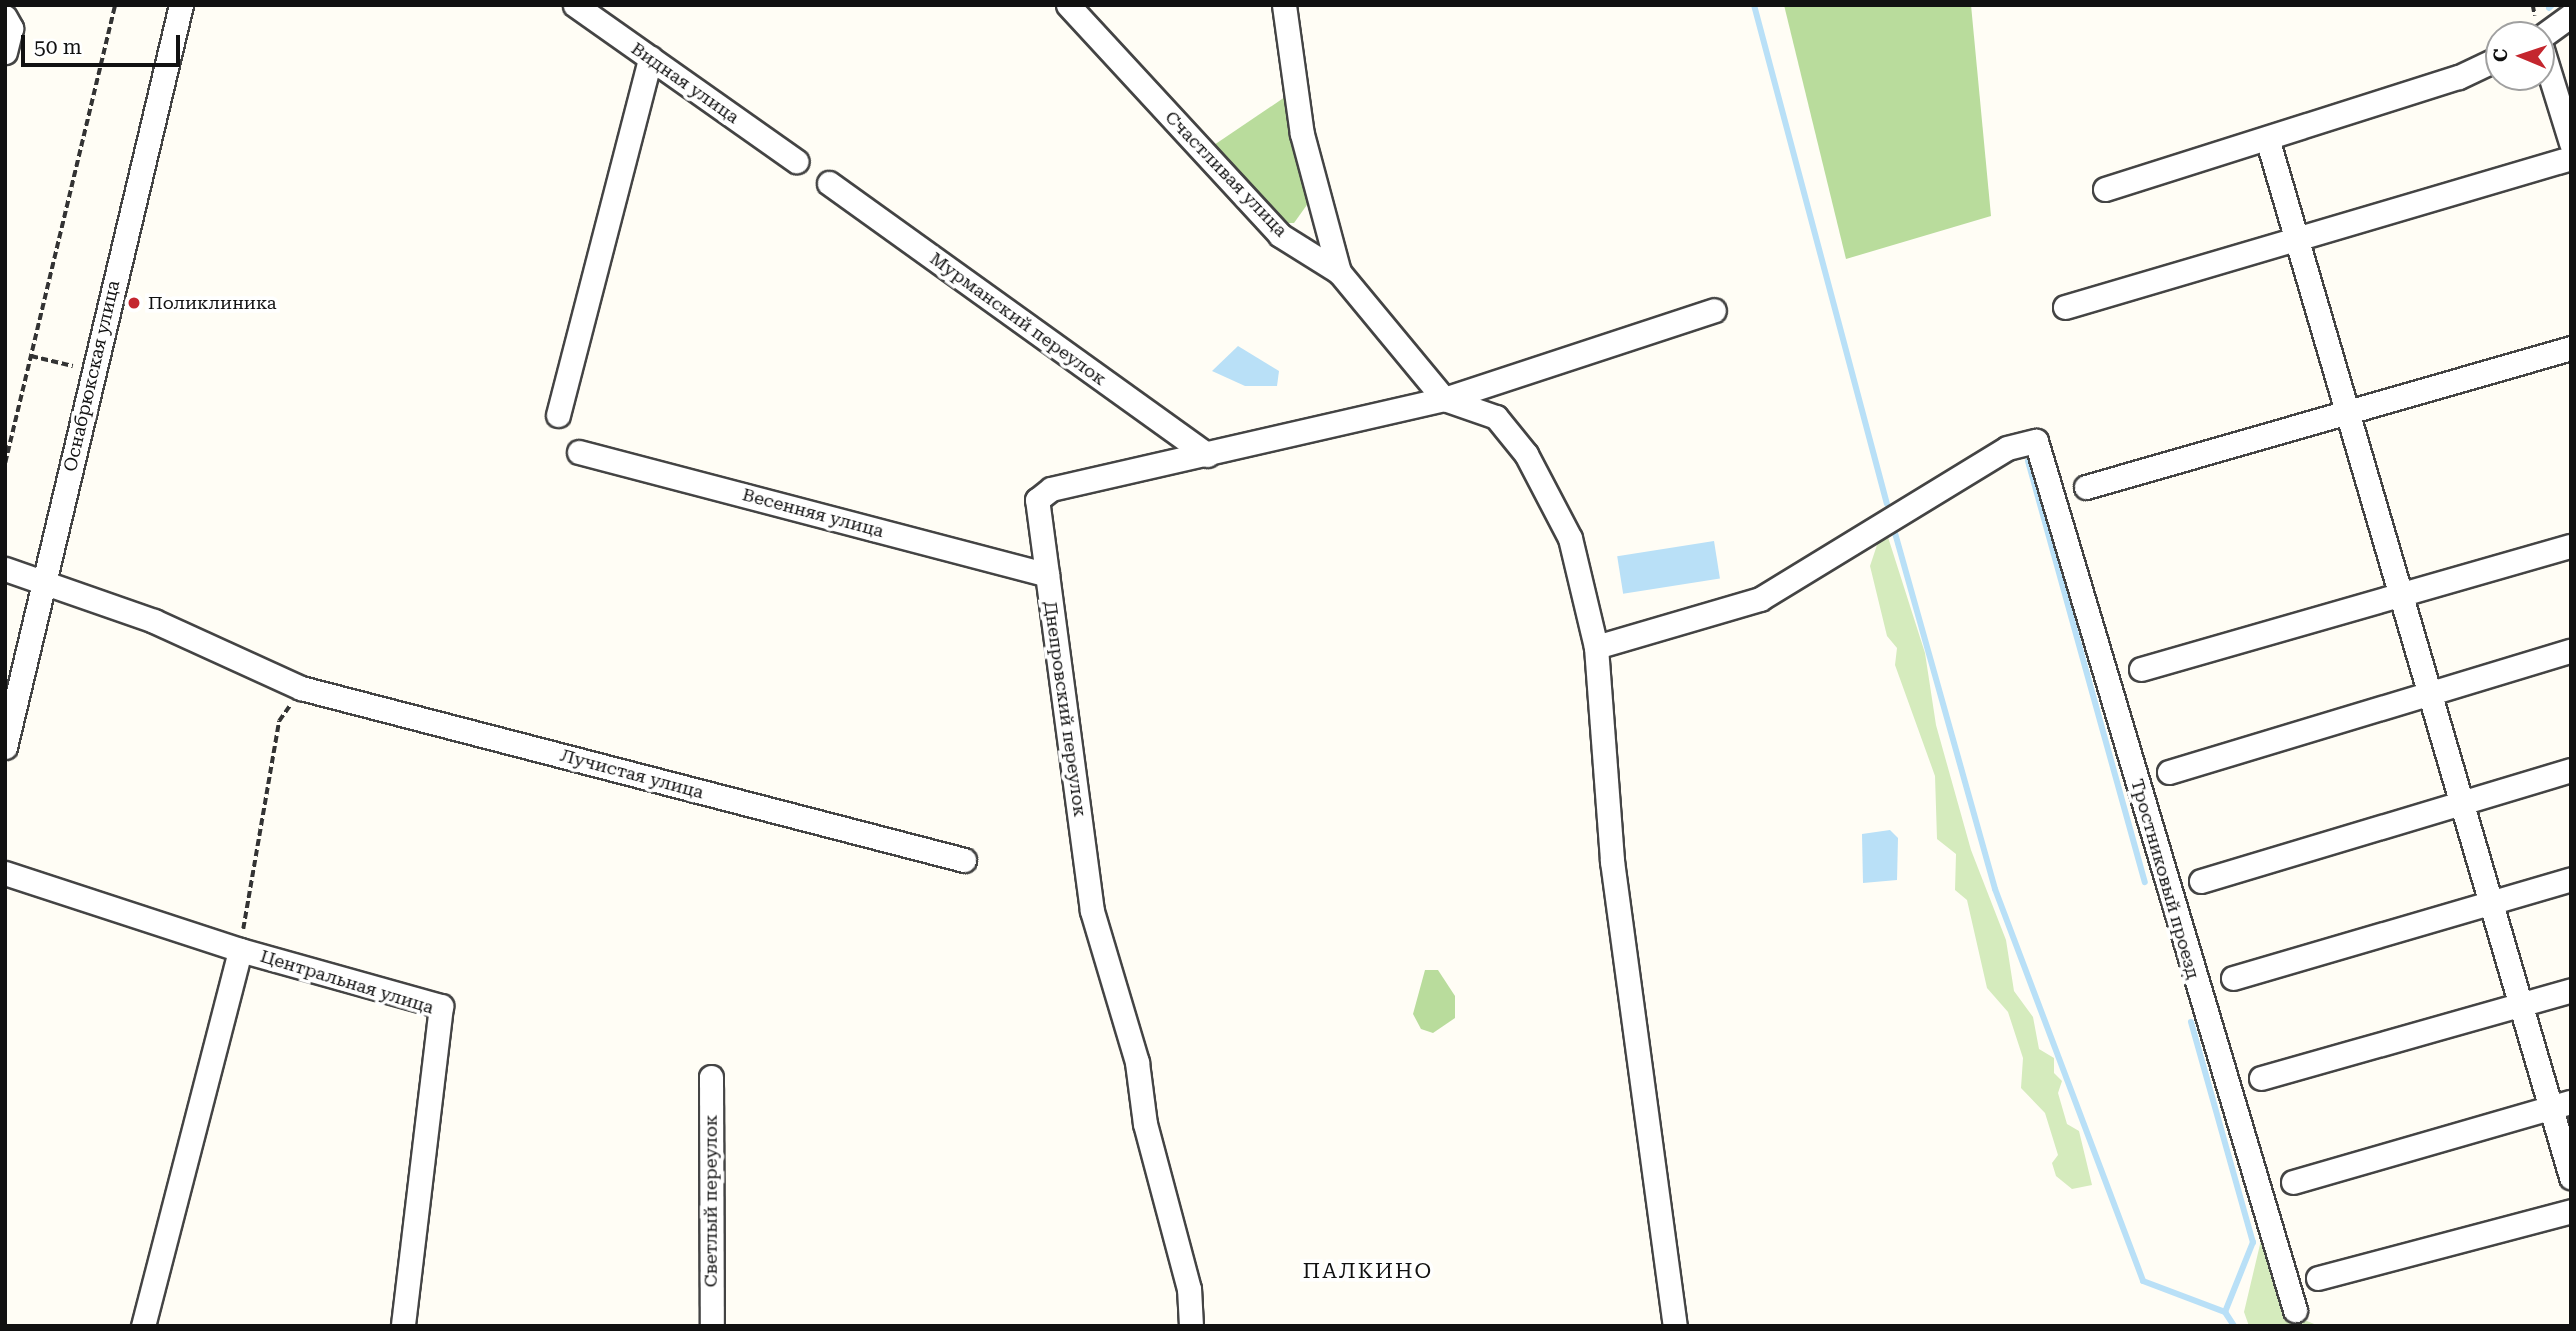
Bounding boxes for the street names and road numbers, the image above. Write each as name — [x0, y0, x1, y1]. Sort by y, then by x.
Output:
street label: Видная улица — [627, 38, 743, 128]
street label: Счастливая улица — [1160, 107, 1292, 241]
street label: Мурманский переулок — [926, 248, 1110, 390]
street label: Оснабрюкская улица — [59, 278, 125, 474]
street label: Весенняя улица — [740, 484, 886, 542]
street label: Днепровский переулок — [1039, 600, 1091, 818]
street label: Лучистая улица — [558, 744, 706, 804]
street label: Тростниковый проезд — [2126, 776, 2204, 982]
street label: Центральная улица — [258, 945, 436, 1019]
street label: Светлый переулок — [700, 1115, 722, 1287]

